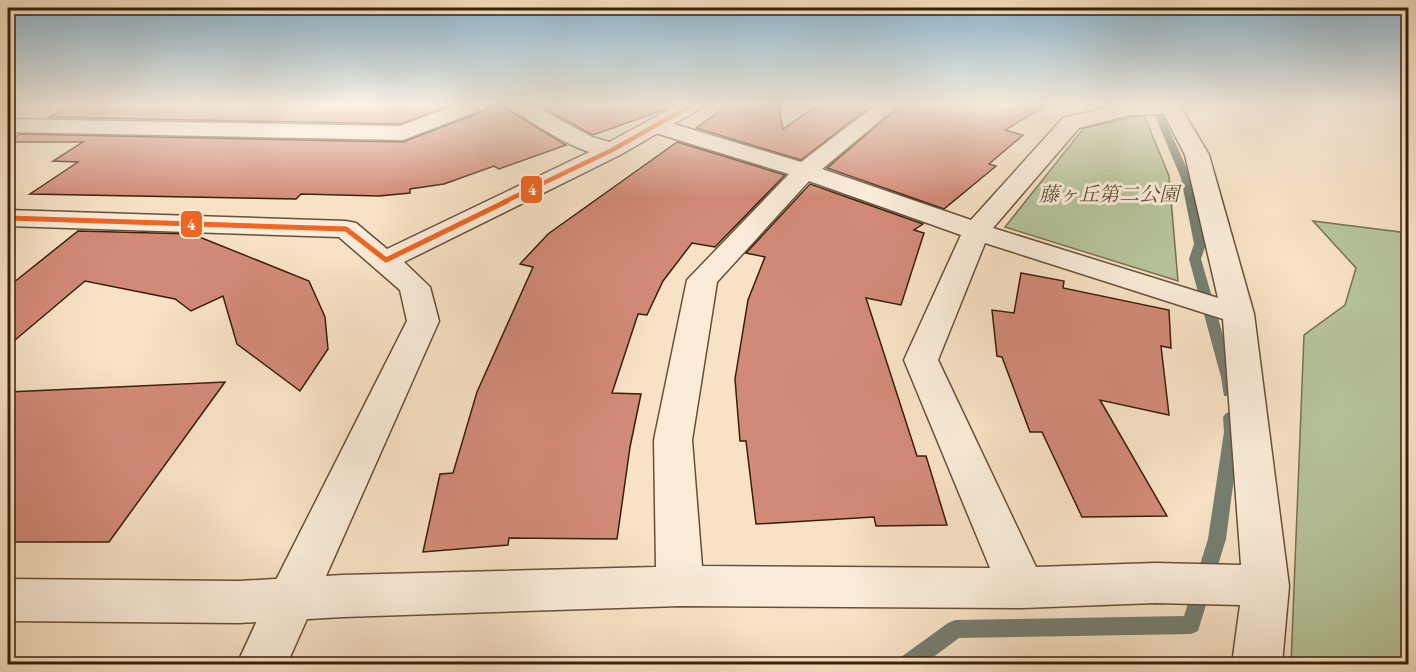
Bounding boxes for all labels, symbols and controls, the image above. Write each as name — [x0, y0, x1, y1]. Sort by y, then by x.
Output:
line badge: 4 — [520, 175, 543, 204]
text: 4 — [528, 179, 537, 200]
park label: 藤ヶ丘第二公園 — [1039, 181, 1182, 207]
line badge: 4 — [180, 210, 203, 238]
text: 4 — [187, 214, 196, 235]

